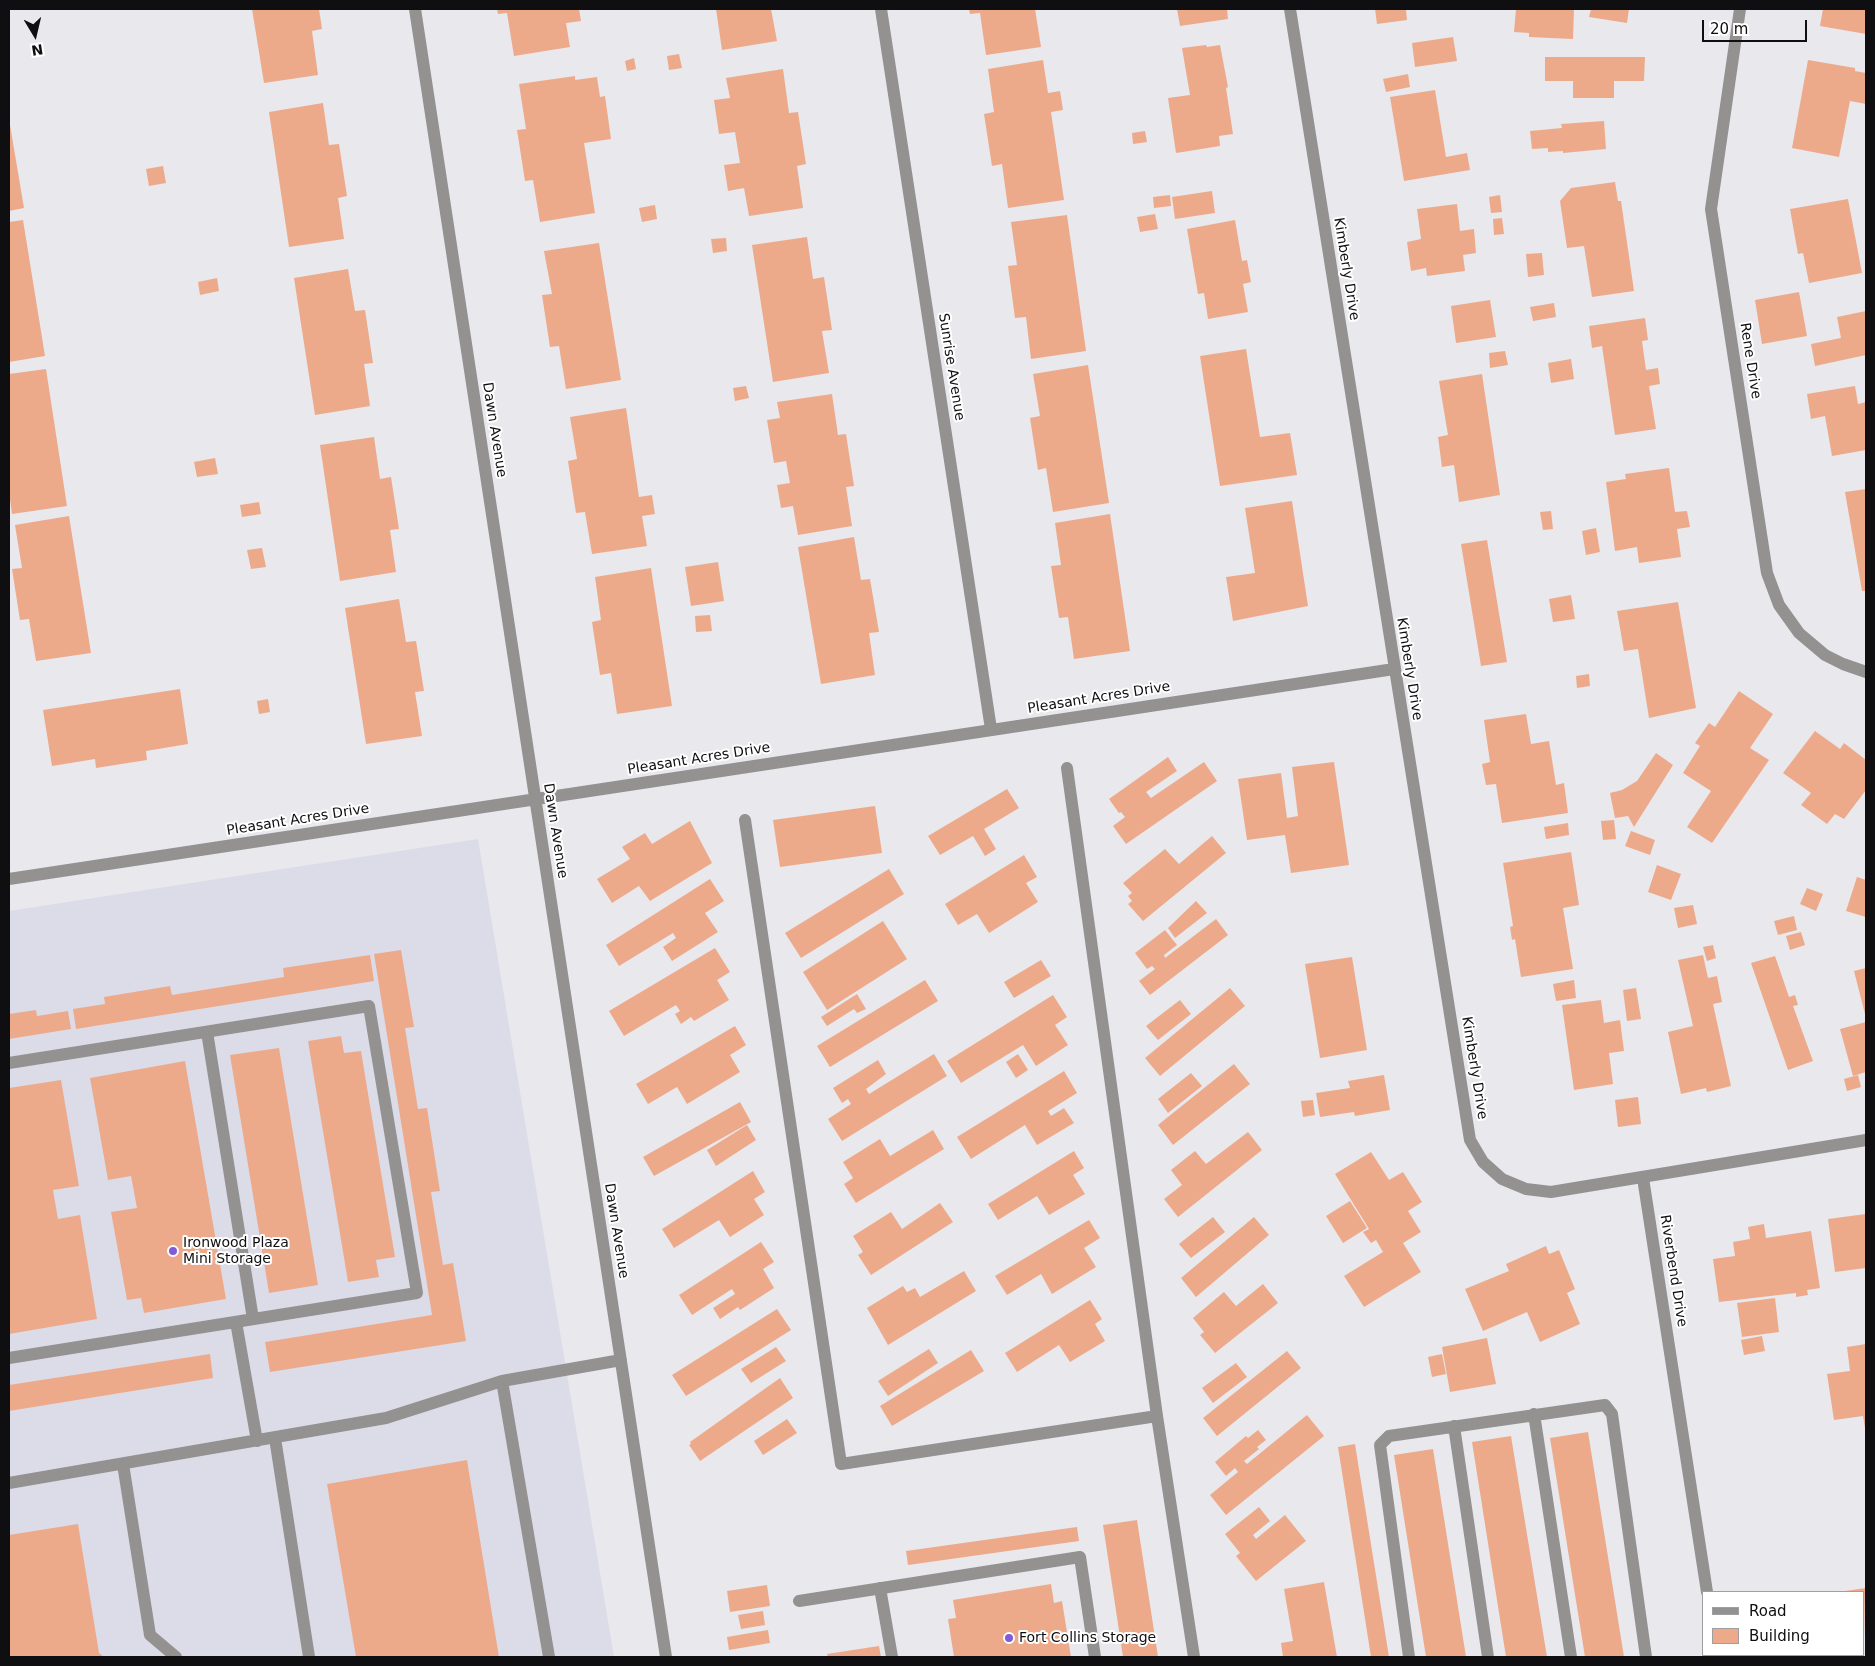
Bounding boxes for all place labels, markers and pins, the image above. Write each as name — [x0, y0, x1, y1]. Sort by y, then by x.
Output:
place label: Ironwood Plaza Mini Storage — [183, 1235, 289, 1268]
marker: Ironwood Plaza Mini Storage — [167, 1245, 179, 1257]
place label: Fort Collins Storage — [1019, 1630, 1156, 1646]
marker: Fort Collins Storage — [1003, 1632, 1015, 1644]

